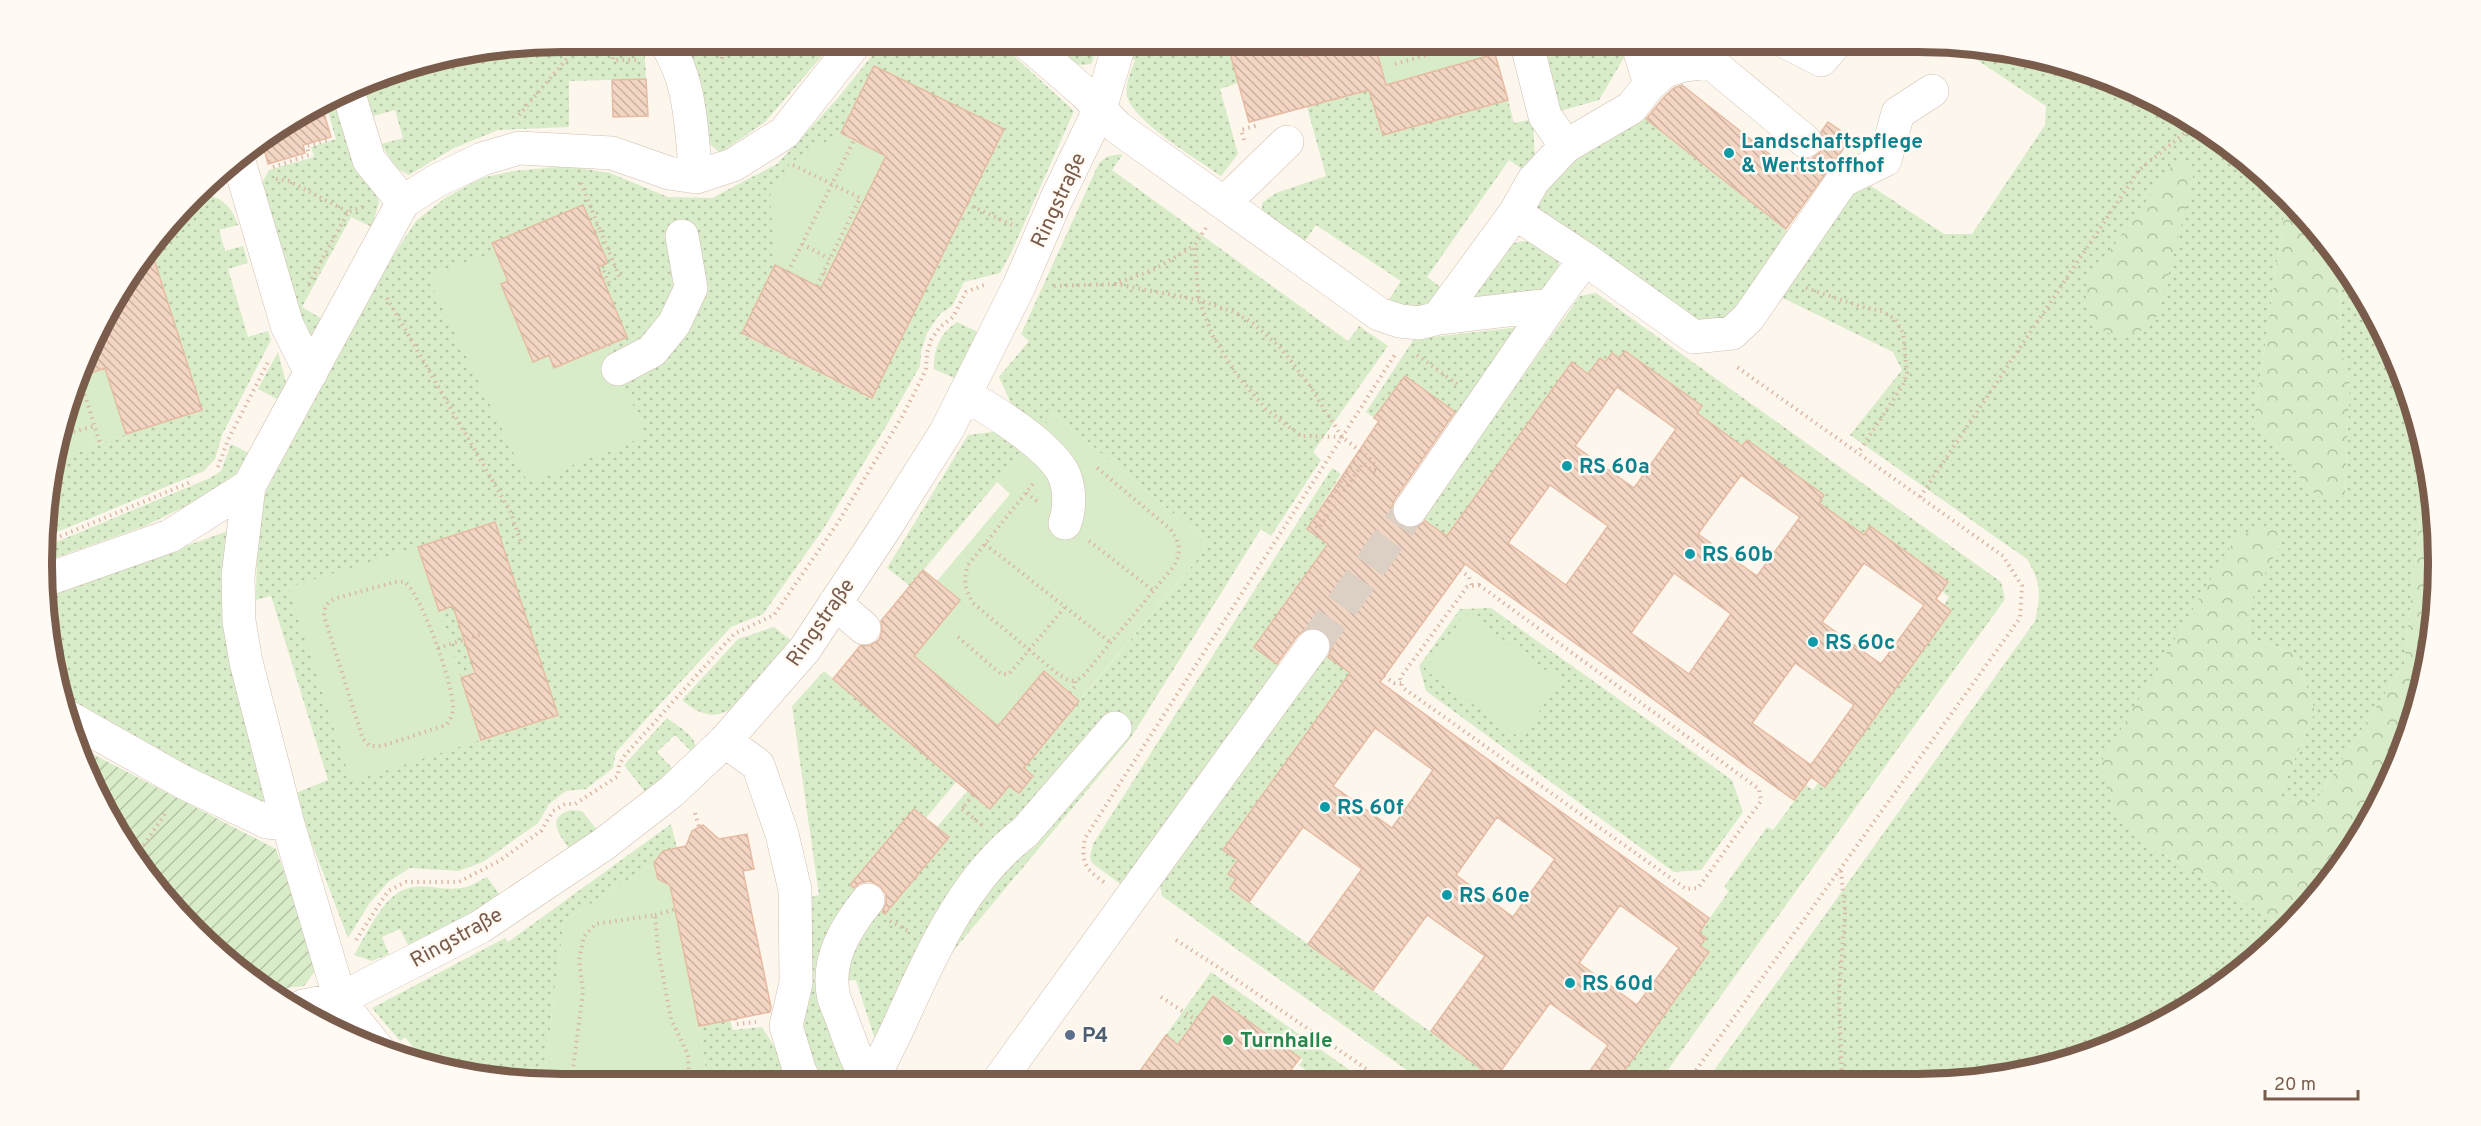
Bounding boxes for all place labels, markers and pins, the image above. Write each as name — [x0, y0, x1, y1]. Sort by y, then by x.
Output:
place label: Landschaftspflege & Wertstoffhof — [1741, 129, 1923, 180]
marker: Landschaftspflege & Wertstoffhof — [1722, 146, 1736, 160]
place label: RS 60a — [1579, 454, 1650, 481]
marker: RS 60a — [1560, 459, 1574, 473]
place label: RS 60b — [1702, 542, 1773, 569]
marker: RS 60b — [1683, 547, 1697, 561]
place label: RS 60c — [1825, 630, 1895, 657]
marker: RS 60c — [1806, 635, 1820, 649]
place label: RS 60f — [1337, 795, 1404, 822]
marker: RS 60f — [1318, 800, 1332, 814]
place label: RS 60e — [1459, 883, 1530, 910]
marker: RS 60e — [1440, 888, 1454, 902]
place label: RS 60d — [1582, 971, 1653, 998]
marker: RS 60d — [1563, 976, 1577, 990]
place label: P4 — [1082, 1023, 1108, 1050]
marker: P4 — [1063, 1028, 1077, 1042]
place label: Turnhalle — [1240, 1028, 1333, 1055]
marker: Turnhalle — [1221, 1033, 1235, 1047]

